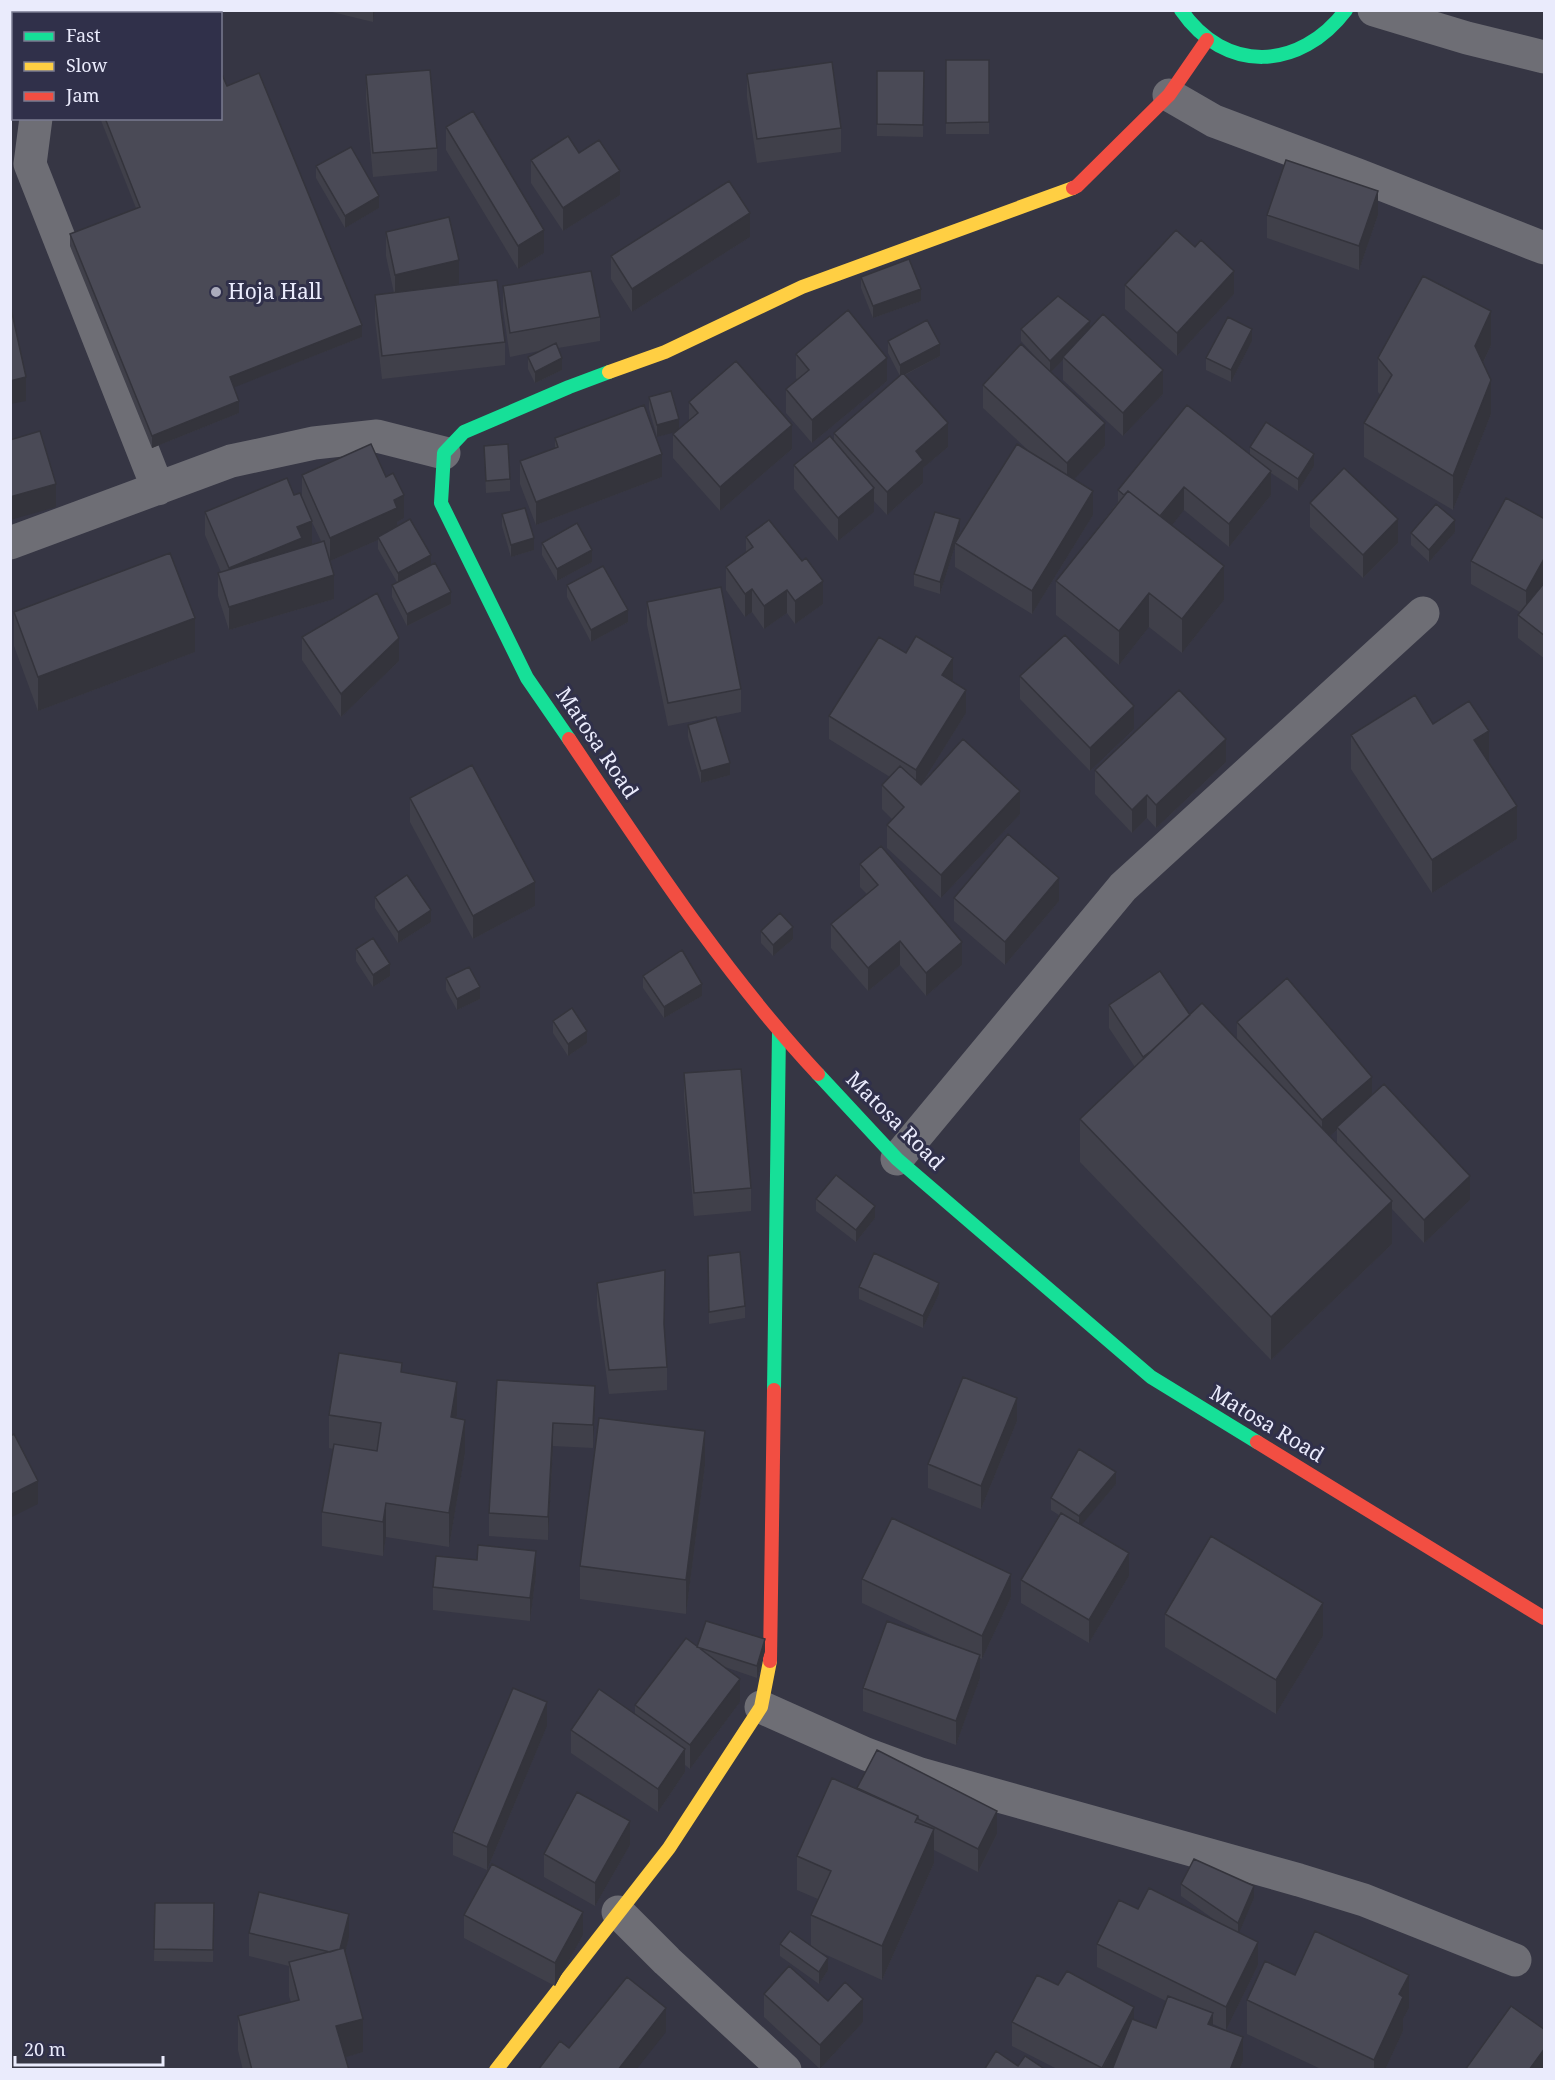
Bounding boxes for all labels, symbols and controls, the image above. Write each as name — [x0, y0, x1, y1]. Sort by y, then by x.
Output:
legend — [12, 12, 222, 120]
text: Fast — [66, 23, 101, 47]
text: Slow — [66, 53, 108, 77]
text: Jam — [65, 83, 100, 107]
place label: Hoja Hall — [228, 277, 322, 305]
marker: Hoja Hall — [209, 285, 223, 299]
street label: Matosa Road — [550, 681, 645, 804]
street label: Matosa Road — [840, 1065, 951, 1176]
street label: Matosa Road — [1205, 1378, 1330, 1468]
scale bar — [15, 2029, 164, 2067]
text: 20 m — [24, 2037, 66, 2061]

